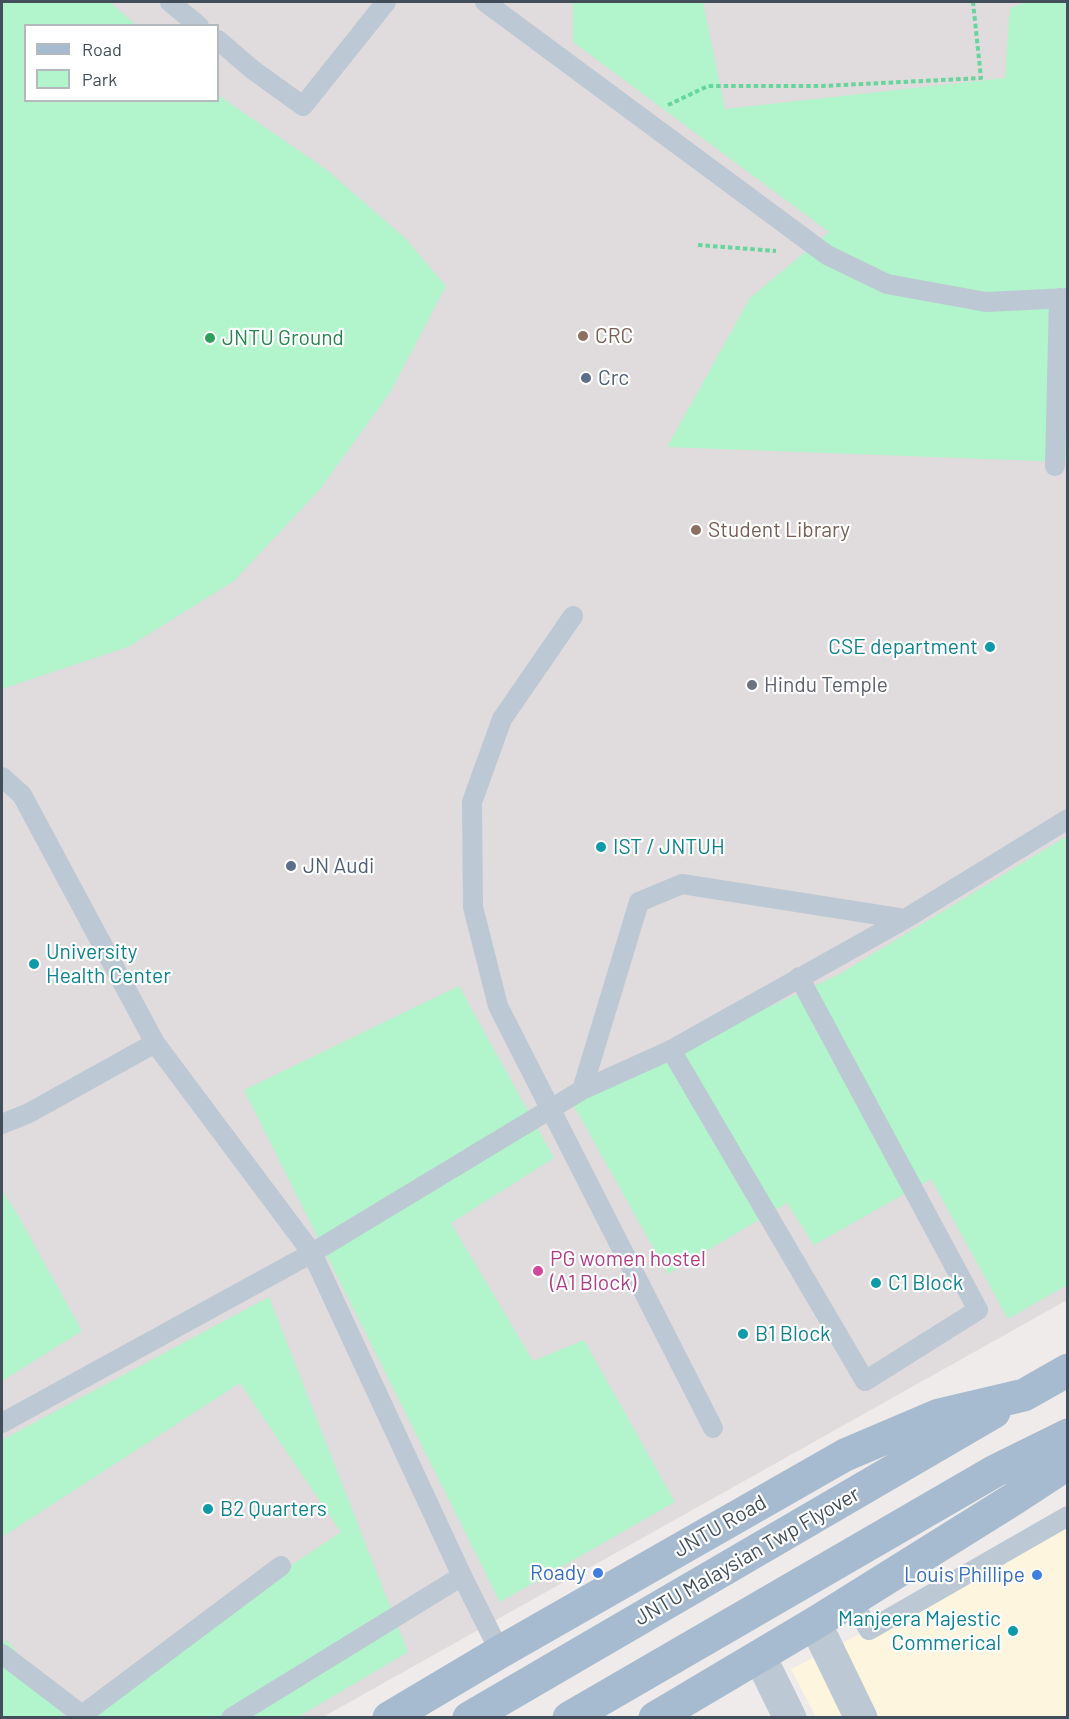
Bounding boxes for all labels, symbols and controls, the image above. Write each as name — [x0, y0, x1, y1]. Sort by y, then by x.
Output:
legend — [24, 24, 219, 102]
text: Road — [82, 38, 122, 60]
text: Park — [82, 68, 117, 90]
place label: CRC — [595, 323, 633, 349]
place label: JNTU Ground — [222, 325, 344, 351]
marker: CRC — [576, 329, 590, 343]
marker: JNTU Ground — [203, 331, 217, 345]
place label: Crc — [598, 365, 629, 391]
marker: Crc — [579, 371, 593, 385]
place label: Student Library — [708, 517, 850, 543]
marker: Student Library — [689, 523, 703, 537]
place label: CSE department — [828, 634, 978, 660]
marker: CSE department — [983, 640, 997, 654]
place label: Hindu Temple — [764, 672, 888, 698]
marker: Hindu Temple — [745, 678, 759, 692]
place label: IST / JNTUH — [613, 834, 725, 860]
marker: IST / JNTUH — [594, 840, 608, 854]
place label: JN Audi — [303, 853, 374, 879]
marker: JN Audi — [284, 859, 298, 873]
place label: University Health Center — [46, 939, 171, 989]
marker: University Health Center — [27, 957, 41, 971]
place label: PG women hostel (A1 Block) — [550, 1246, 706, 1296]
marker: PG women hostel (A1 Block) — [531, 1264, 545, 1278]
place label: C1 Block — [888, 1270, 963, 1296]
marker: C1 Block — [869, 1276, 883, 1290]
place label: B1 Block — [755, 1321, 831, 1347]
marker: B1 Block — [736, 1327, 750, 1341]
street label: JNTU Malaysian Twp Flyover — [630, 1481, 864, 1631]
street label: JNTU Road — [669, 1489, 771, 1563]
place label: B2 Quarters — [220, 1496, 327, 1522]
marker: B2 Quarters — [201, 1502, 215, 1516]
place label: Roady — [530, 1560, 586, 1586]
place label: Louis Phillipe — [904, 1562, 1025, 1588]
marker: Roady — [591, 1566, 605, 1580]
marker: Louis Phillipe — [1030, 1568, 1044, 1582]
place label: Manjeera Majestic Commerical — [838, 1606, 1001, 1656]
marker: Manjeera Majestic Commerical — [1006, 1624, 1020, 1638]

